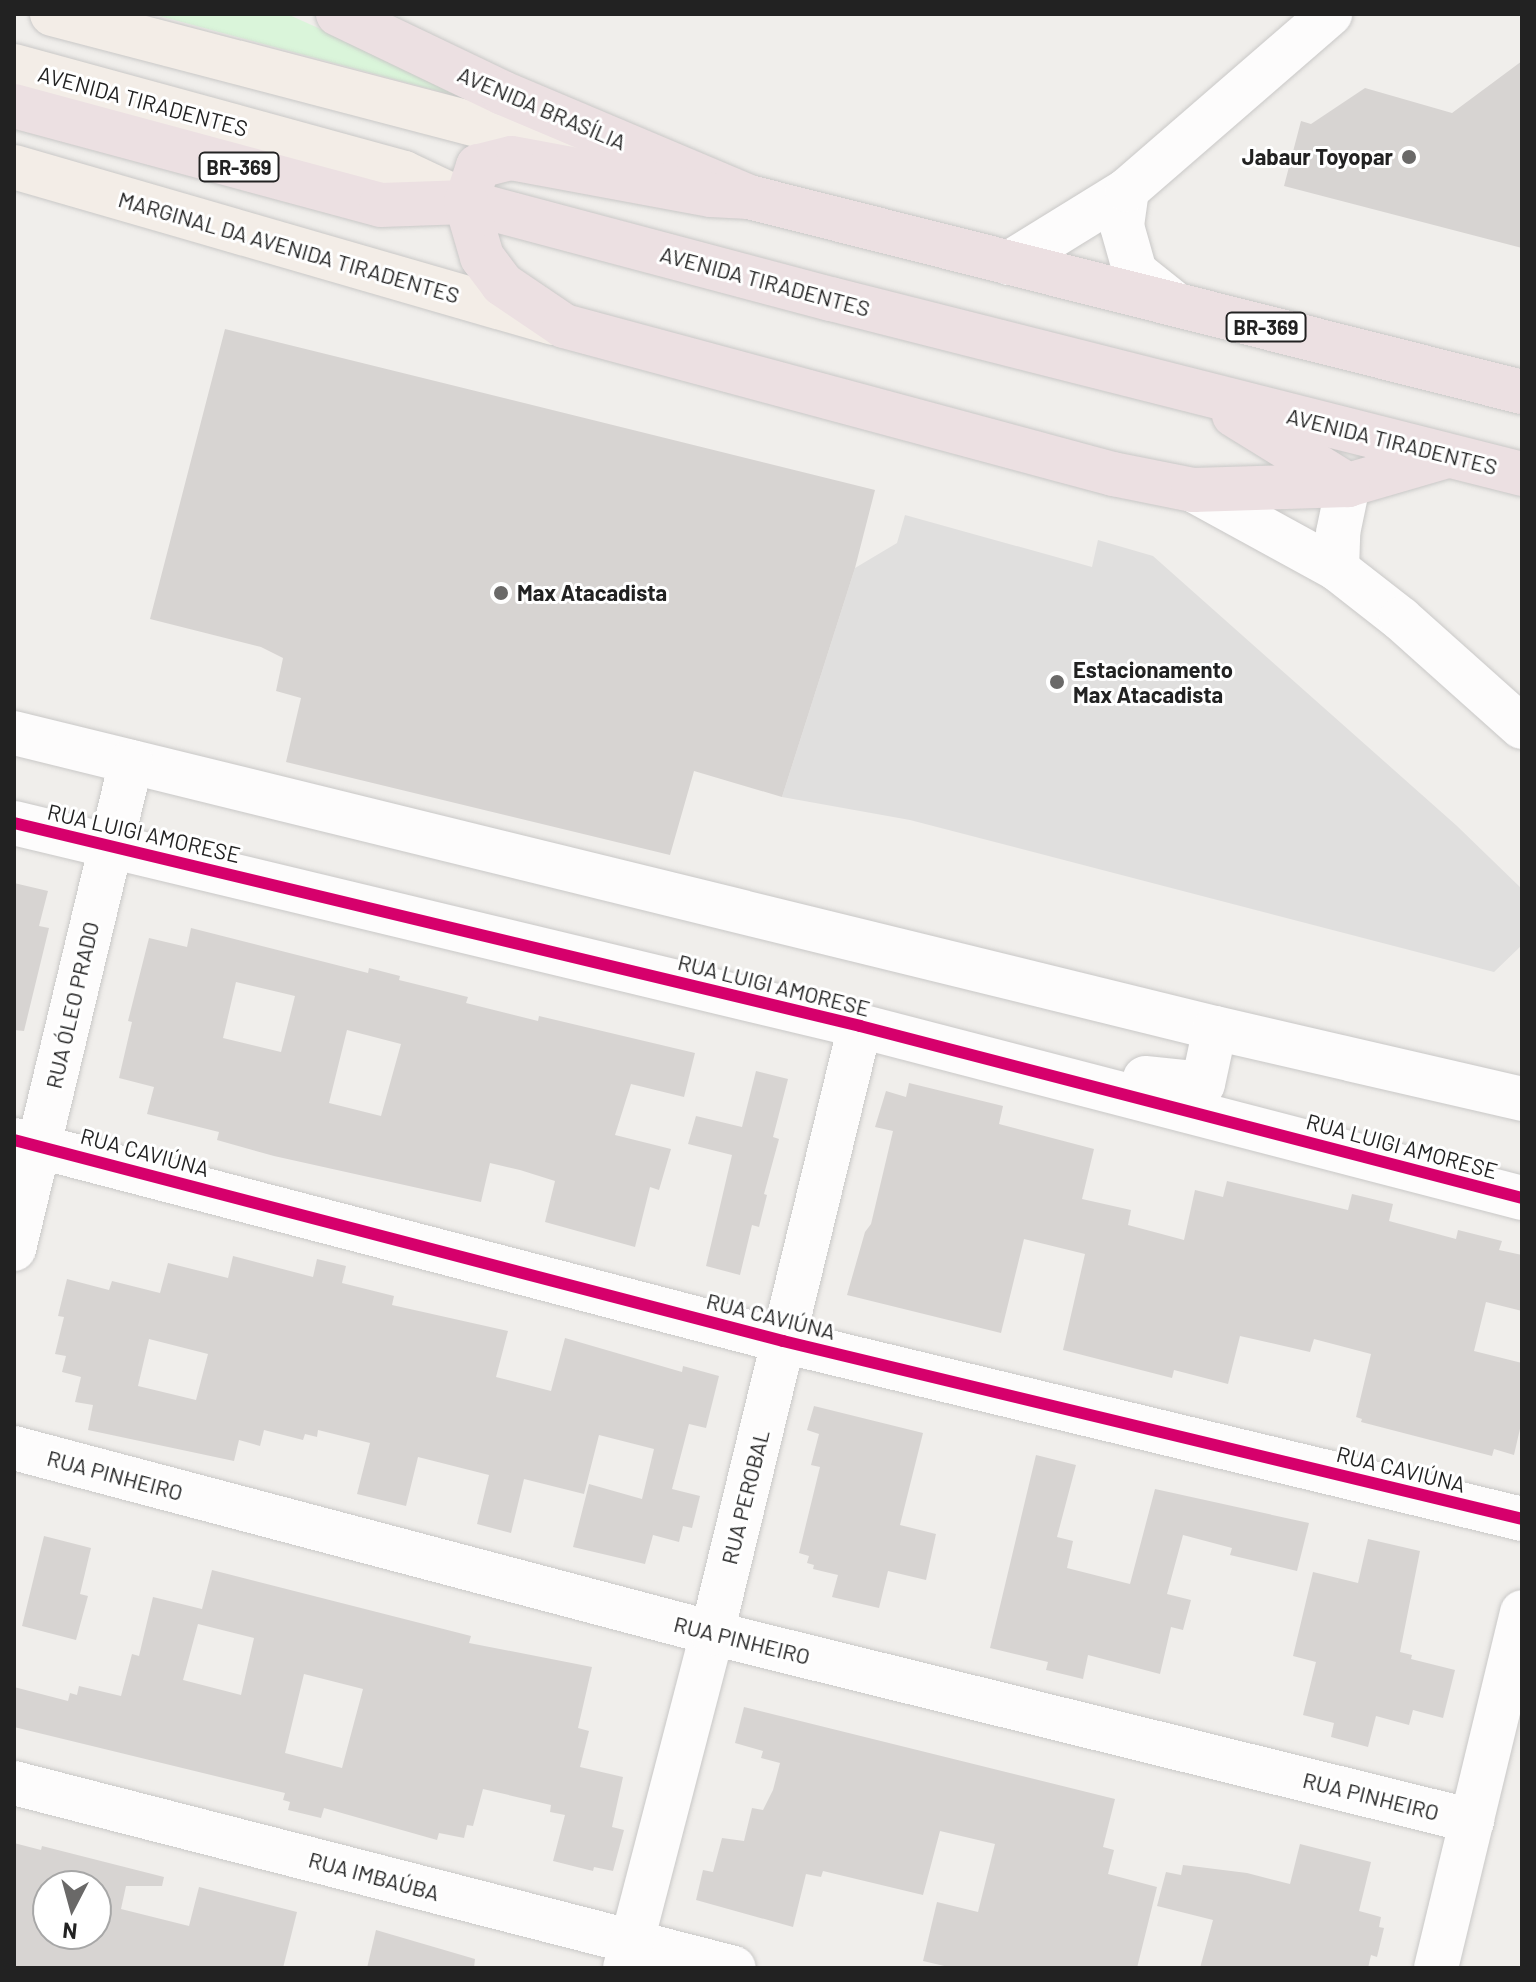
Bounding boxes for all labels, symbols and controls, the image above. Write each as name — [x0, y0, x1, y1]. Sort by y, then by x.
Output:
street label: AVENIDA TIRADENTES — [35, 60, 251, 142]
street label: AVENIDA BRASÍLIA — [454, 61, 630, 155]
place label: Jabaur Toyopar — [1242, 144, 1393, 170]
marker: Jabaur Toyopar — [1400, 148, 1418, 166]
road number: BR-369 — [197, 151, 281, 183]
street label: MARGINAL DA AVENIDA TIRADENTES — [115, 186, 463, 308]
street label: AVENIDA TIRADENTES — [657, 240, 873, 322]
road number: BR-369 — [1224, 311, 1308, 343]
street label: AVENIDA TIRADENTES — [1284, 402, 1500, 480]
place label: Max Atacadista — [517, 580, 667, 606]
marker: Max Atacadista — [492, 584, 510, 602]
place label: Estacionamento Max Atacadista — [1073, 656, 1233, 708]
marker: Estacionamento Max Atacadista — [1048, 673, 1066, 691]
street label: RUA LUIGI AMORESE — [45, 798, 243, 868]
street label: RUA ÓLEO PRADO — [40, 919, 104, 1091]
street label: RUA LUIGI AMORESE — [675, 948, 873, 1022]
street label: RUA LUIGI AMORESE — [1303, 1108, 1501, 1184]
street label: RUA CAVIÚNA — [78, 1122, 212, 1182]
street label: RUA CAVIÚNA — [704, 1287, 838, 1345]
street label: RUA PEROBAL — [716, 1427, 774, 1567]
street label: RUA CAVIÚNA — [1334, 1440, 1468, 1498]
street label: RUA PINHEIRO — [44, 1444, 186, 1506]
street label: RUA PINHEIRO — [671, 1610, 813, 1670]
street label: RUA PINHEIRO — [1300, 1766, 1442, 1826]
street label: RUA IMBAÚBA — [306, 1846, 442, 1906]
north arrow — [32, 1870, 112, 1950]
text: N — [61, 1918, 78, 1946]

